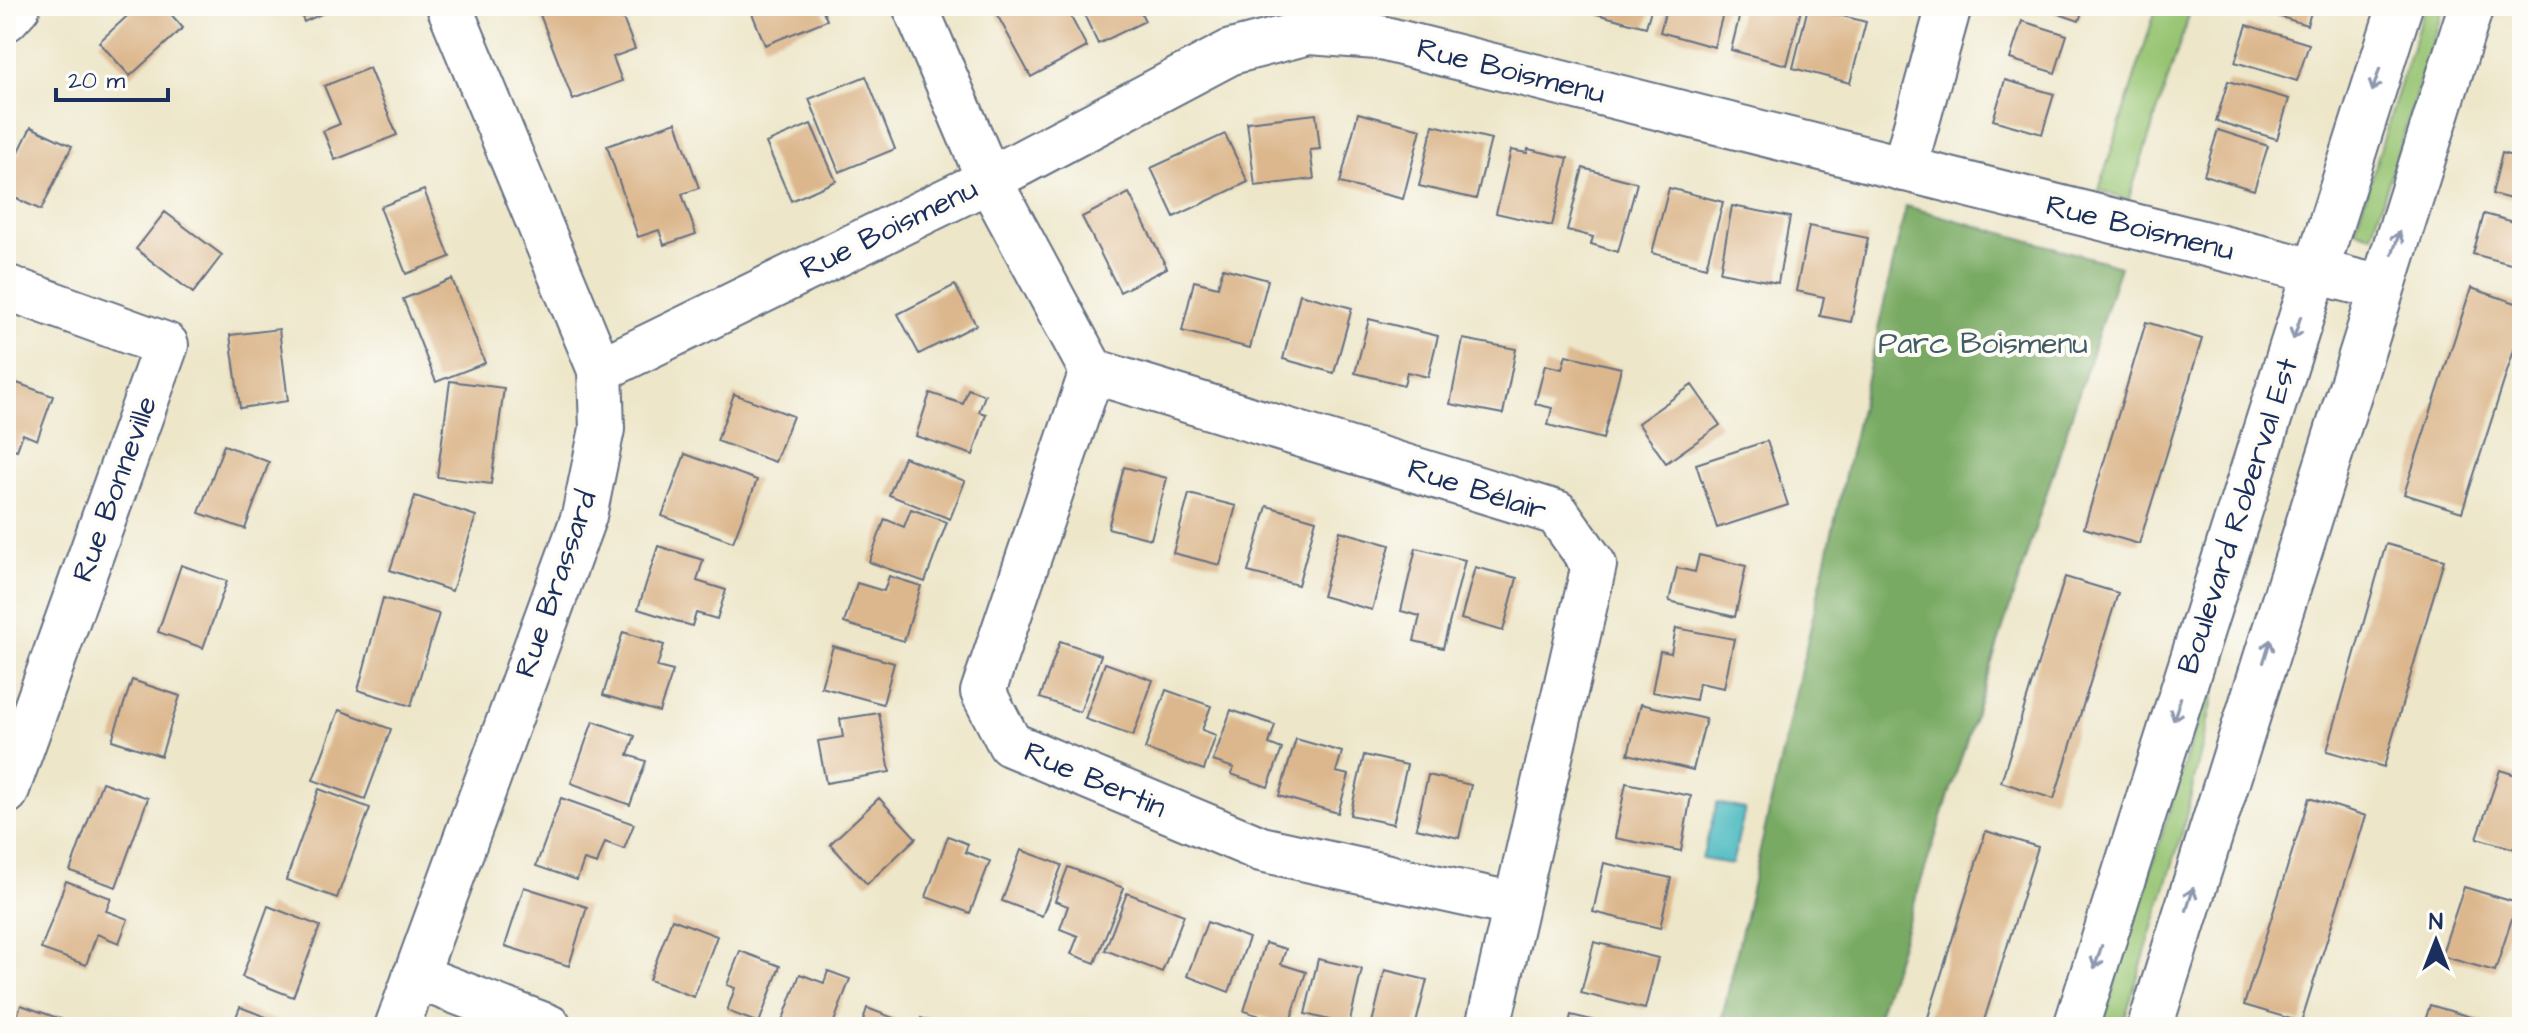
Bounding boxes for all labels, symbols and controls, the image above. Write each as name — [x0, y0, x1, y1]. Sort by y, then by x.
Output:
street label: Rue Boismenu — [1413, 27, 1609, 115]
scale bar — [56, 52, 168, 102]
text: 20 m — [68, 64, 125, 98]
one-way arrow — [2368, 68, 2383, 93]
street label: Rue Boismenu — [793, 168, 985, 290]
street label: Rue Boismenu — [2042, 184, 2238, 272]
one-way arrow — [2389, 230, 2404, 256]
one-way arrow — [2289, 315, 2304, 340]
park label: Parc Boismenu — [1878, 323, 2088, 365]
street label: Boulevard Roberval Est — [2167, 353, 2309, 679]
street label: Rue Bonneville — [62, 390, 168, 588]
street label: Rue Bélair — [1402, 448, 1552, 532]
street label: Rue Brassard — [504, 485, 608, 683]
one-way arrow — [2261, 639, 2275, 664]
one-way arrow — [2168, 697, 2183, 722]
street label: Rue Bertin — [1017, 731, 1173, 829]
one-way arrow — [2183, 887, 2198, 912]
north arrow — [2396, 901, 2476, 981]
text: N — [2429, 907, 2443, 938]
one-way arrow — [2090, 944, 2105, 970]

